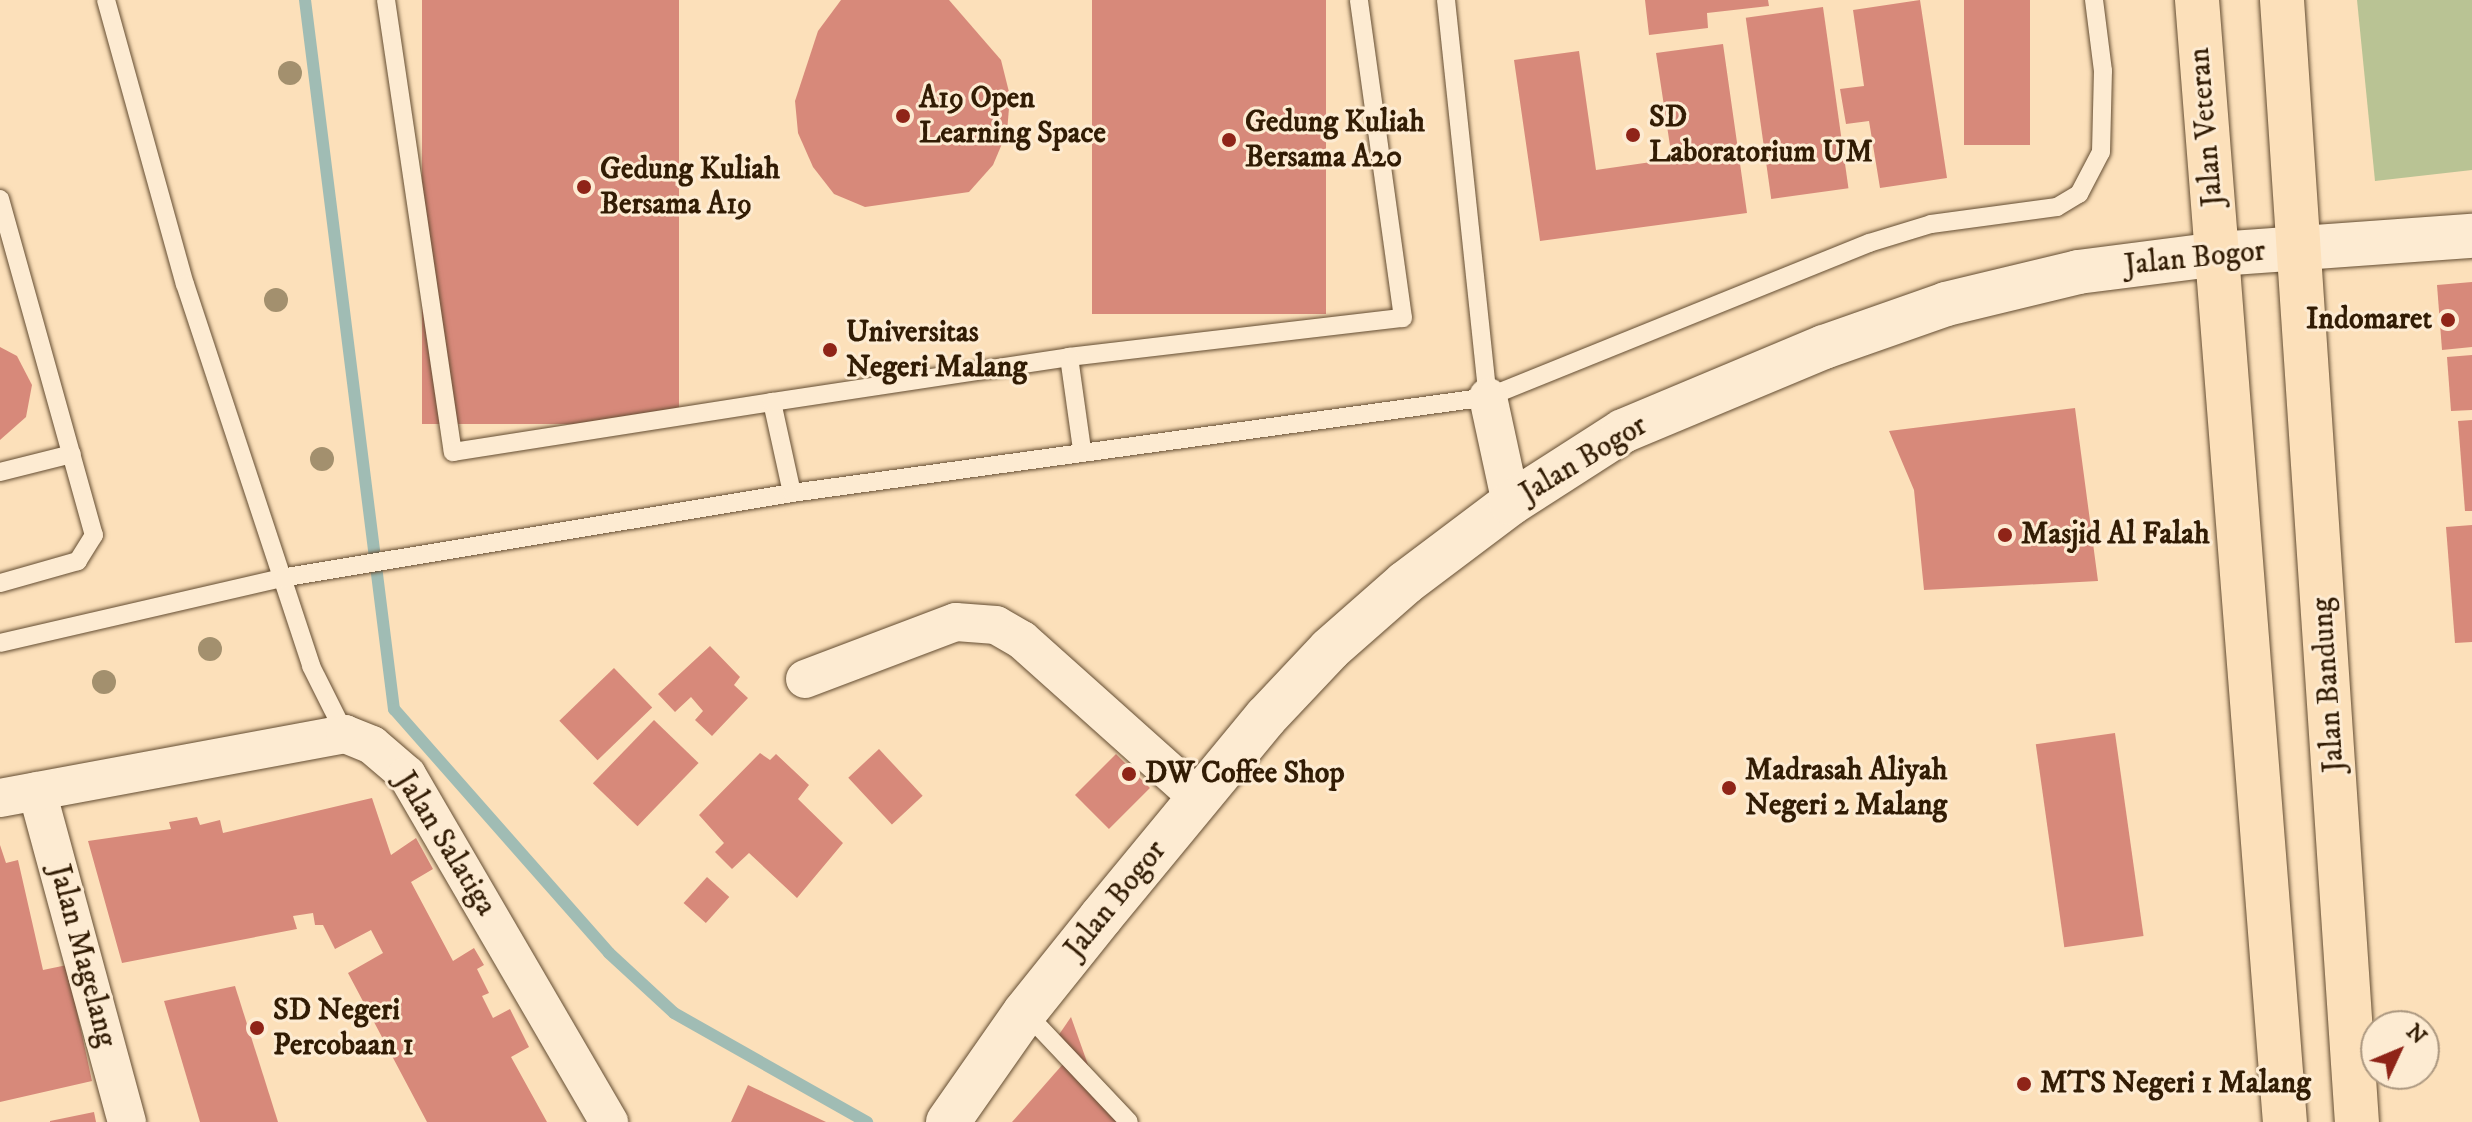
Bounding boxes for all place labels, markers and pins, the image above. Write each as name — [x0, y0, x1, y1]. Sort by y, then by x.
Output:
place label: A19 Open Learning Space — [919, 81, 1106, 152]
place label: SD Laboratorium UM — [1649, 100, 1873, 170]
place label: Gedung Kuliah Bersama A20 — [1245, 105, 1425, 176]
marker: A19 Open Learning Space — [894, 107, 912, 125]
marker: SD Laboratorium UM — [1624, 126, 1642, 144]
marker: Gedung Kuliah Bersama A20 — [1220, 131, 1238, 149]
place label: Gedung Kuliah Bersama A19 — [600, 152, 780, 222]
marker: Gedung Kuliah Bersama A19 — [575, 178, 593, 196]
place label: Indomaret — [2306, 302, 2432, 338]
marker: Indomaret — [2439, 311, 2457, 329]
place label: Universitas Negeri Malang — [846, 315, 1027, 386]
marker: Universitas Negeri Malang — [821, 341, 839, 359]
place label: Masjid Al Falah — [2021, 517, 2210, 553]
marker: Masjid Al Falah — [1996, 526, 2014, 544]
place label: Madrasah Aliyah Negeri 2 Malang — [1745, 753, 1948, 824]
place label: DW Coffee Shop — [1145, 756, 1344, 792]
marker: DW Coffee Shop — [1120, 765, 1138, 783]
marker: Madrasah Aliyah Negeri 2 Malang — [1720, 779, 1738, 797]
place label: SD Negeri Percobaan 1 — [273, 993, 414, 1064]
marker: SD Negeri Percobaan 1 — [248, 1019, 266, 1037]
place label: MTS Negeri 1 Malang — [2040, 1066, 2311, 1102]
marker: MTS Negeri 1 Malang — [2015, 1075, 2033, 1093]

